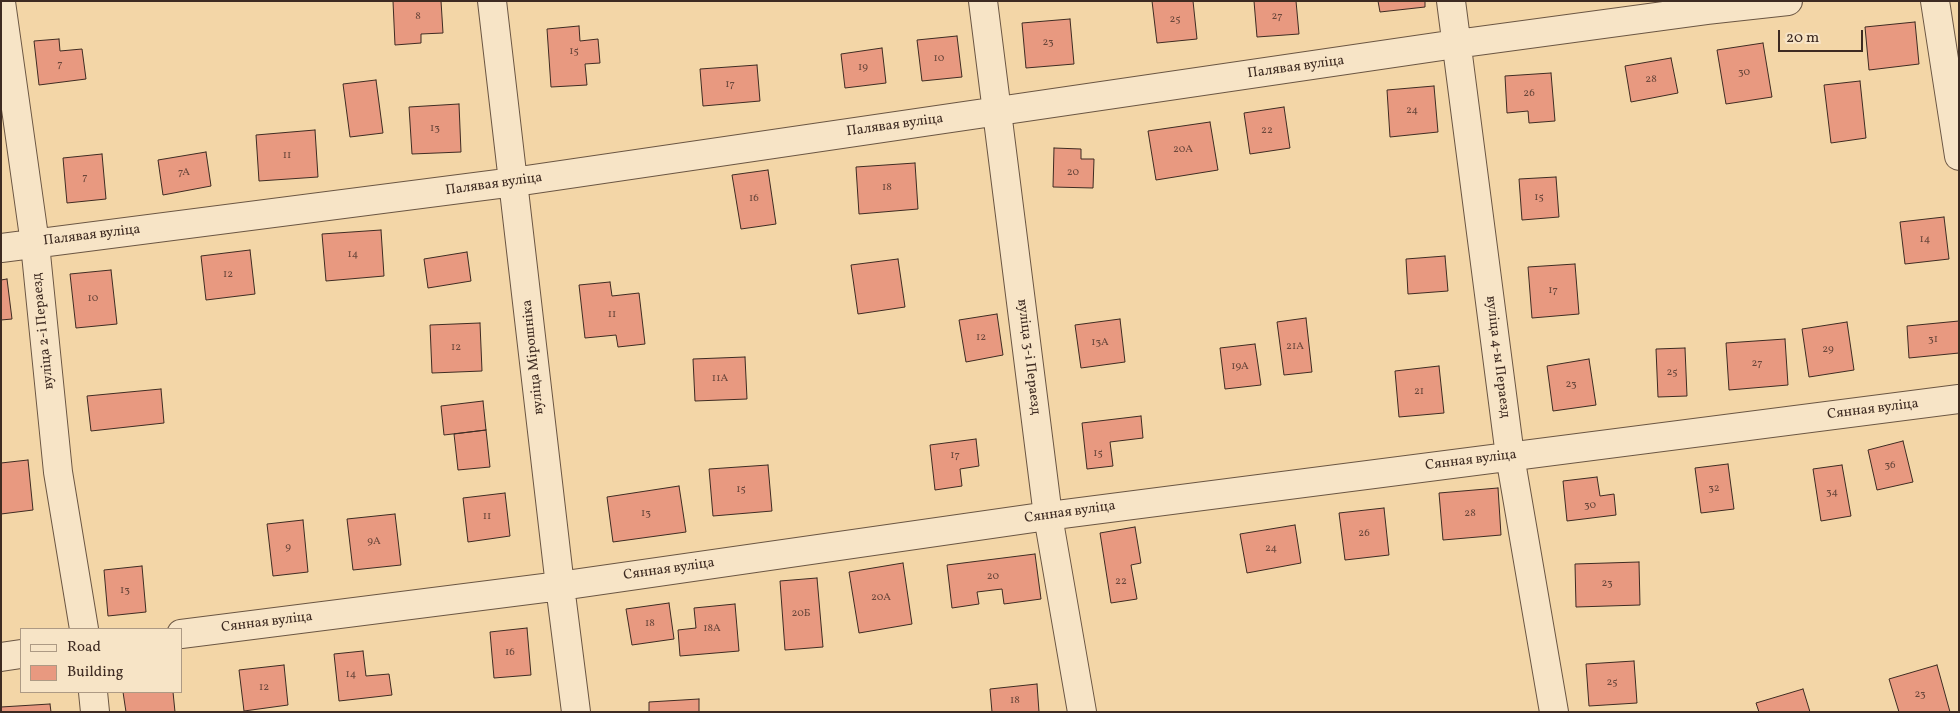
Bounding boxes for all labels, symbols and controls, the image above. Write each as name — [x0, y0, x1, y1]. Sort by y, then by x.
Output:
house number: 8 — [415, 10, 421, 24]
house number: 27 — [1272, 10, 1282, 24]
house number: 25 — [1169, 13, 1181, 27]
scale bar — [1780, 20, 1865, 52]
text: 20 m — [1786, 28, 1819, 49]
house number: 23 — [1042, 36, 1054, 50]
house number: 15 — [569, 45, 579, 59]
house number: 10 — [934, 52, 944, 66]
street label: Палявая вуліца — [1246, 53, 1346, 83]
house number: 7 — [57, 58, 63, 72]
house number: 19 — [858, 61, 868, 75]
house number: 30 — [1738, 66, 1750, 80]
house number: 28 — [1645, 73, 1657, 87]
house number: 17 — [725, 78, 735, 92]
house number: 26 — [1523, 87, 1535, 101]
house number: 24 — [1406, 104, 1418, 118]
street label: Палявая вуліца — [845, 111, 945, 141]
house number: 13 — [430, 122, 440, 136]
house number: 22 — [1261, 124, 1273, 138]
house number: 20А — [1173, 143, 1193, 157]
house number: 11 — [283, 149, 291, 163]
house number: 7А — [178, 166, 190, 180]
house number: 20 — [1067, 166, 1079, 180]
street label: Палявая вуліца — [444, 170, 544, 200]
house number: 7 — [82, 171, 88, 185]
house number: 18 — [882, 181, 892, 195]
house number: 15 — [1534, 191, 1544, 205]
house number: 16 — [749, 192, 759, 206]
street label: Палявая вуліца — [43, 222, 141, 250]
house number: 14 — [1920, 233, 1930, 247]
house number: 14 — [348, 248, 358, 262]
house number: 12 — [223, 268, 233, 282]
street label: вуліца 2-і Пераезд — [30, 272, 58, 390]
house number: 17 — [1548, 284, 1558, 298]
house number: 10 — [88, 292, 98, 306]
street label: вуліца 4-ы Пераезд — [1481, 295, 1513, 419]
street label: вуліца 3-і Пераезд — [1013, 298, 1043, 416]
street label: вуліца Мірошніка — [520, 299, 548, 415]
house number: 11 — [608, 308, 616, 322]
house number: 12 — [976, 331, 986, 345]
house number: 31 — [1928, 333, 1938, 347]
house number: 13А — [1091, 336, 1109, 350]
house number: 21А — [1286, 340, 1304, 354]
house number: 12 — [451, 341, 461, 355]
house number: 29 — [1822, 343, 1834, 357]
house number: 27 — [1752, 357, 1762, 371]
house number: 19А — [1231, 360, 1249, 374]
house number: 25 — [1666, 366, 1678, 380]
house number: 11А — [712, 372, 728, 386]
house number: 23 — [1565, 378, 1577, 392]
house number: 21 — [1414, 385, 1424, 399]
street label: Сянная вуліца — [1826, 396, 1920, 424]
house number: 15 — [1093, 447, 1103, 461]
street label: Сянная вуліца — [1424, 447, 1518, 475]
house number: 17 — [950, 449, 960, 463]
house number: 36 — [1884, 459, 1896, 473]
house number: 32 — [1708, 482, 1720, 496]
house number: 15 — [736, 483, 746, 497]
house number: 34 — [1826, 486, 1838, 500]
street label: Сянная вуліца — [1023, 498, 1117, 528]
house number: 30 — [1584, 499, 1596, 513]
house number: 13 — [641, 507, 651, 521]
house number: 28 — [1464, 507, 1476, 521]
house number: 11 — [483, 510, 491, 524]
house number: 26 — [1358, 527, 1370, 541]
house number: 9А — [367, 535, 381, 549]
house number: 9 — [285, 541, 291, 555]
house number: 24 — [1265, 542, 1277, 556]
street label: Сянная вуліца — [622, 555, 716, 585]
house number: 20 — [987, 570, 999, 584]
house number: 22 — [1115, 575, 1127, 589]
house number: 23 — [1601, 577, 1613, 591]
house number: 13 — [120, 584, 130, 598]
house number: 20А — [871, 591, 891, 605]
house number: 20Б — [791, 607, 811, 621]
street label: Сянная вуліца — [220, 609, 314, 637]
house number: 18 — [645, 617, 655, 631]
house number: 18А — [703, 622, 721, 636]
legend — [20, 628, 182, 693]
text: Road — [67, 637, 101, 658]
house number: 16 — [505, 646, 515, 660]
text: Building — [67, 662, 123, 683]
house number: 14 — [346, 668, 356, 682]
house number: 25 — [1606, 676, 1618, 690]
house number: 12 — [259, 681, 269, 695]
house number: 23 — [1914, 688, 1926, 702]
house number: 18 — [1010, 694, 1020, 708]

